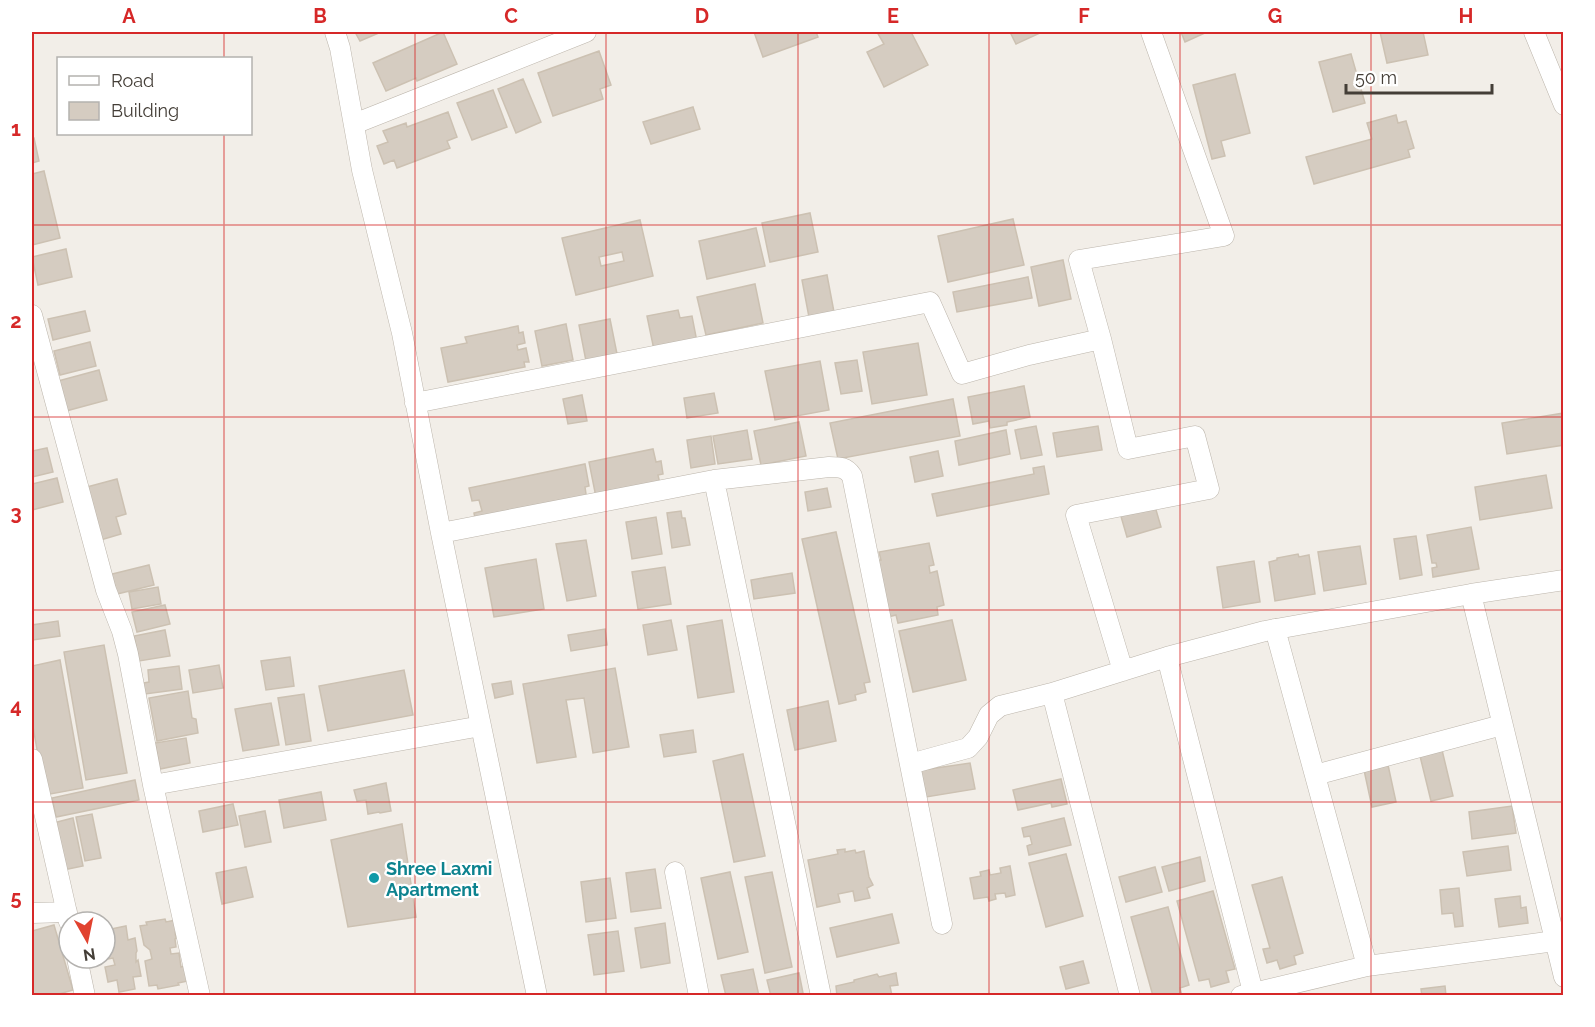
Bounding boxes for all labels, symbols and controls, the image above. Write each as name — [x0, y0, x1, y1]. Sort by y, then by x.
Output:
text: A — [122, 4, 136, 28]
text: B — [313, 4, 327, 28]
text: C — [504, 4, 518, 28]
text: D — [695, 4, 709, 28]
text: E — [887, 4, 899, 28]
text: F — [1078, 4, 1090, 28]
text: G — [1268, 4, 1282, 28]
text: H — [1459, 4, 1473, 28]
legend — [57, 57, 252, 135]
scale bar — [1346, 57, 1492, 95]
text: 50 m — [1355, 67, 1397, 88]
text: Road — [111, 70, 154, 91]
text: Building — [111, 100, 179, 121]
text: 1 — [11, 117, 21, 141]
text: 2 — [10, 309, 22, 333]
text: 3 — [10, 501, 22, 525]
text: 4 — [10, 694, 22, 718]
place label: Shree Laxmi Apartment — [386, 858, 492, 900]
marker: Shree Laxmi Apartment — [367, 871, 381, 885]
text: 5 — [10, 886, 22, 910]
north arrow — [57, 910, 117, 970]
text: N — [82, 944, 97, 965]

